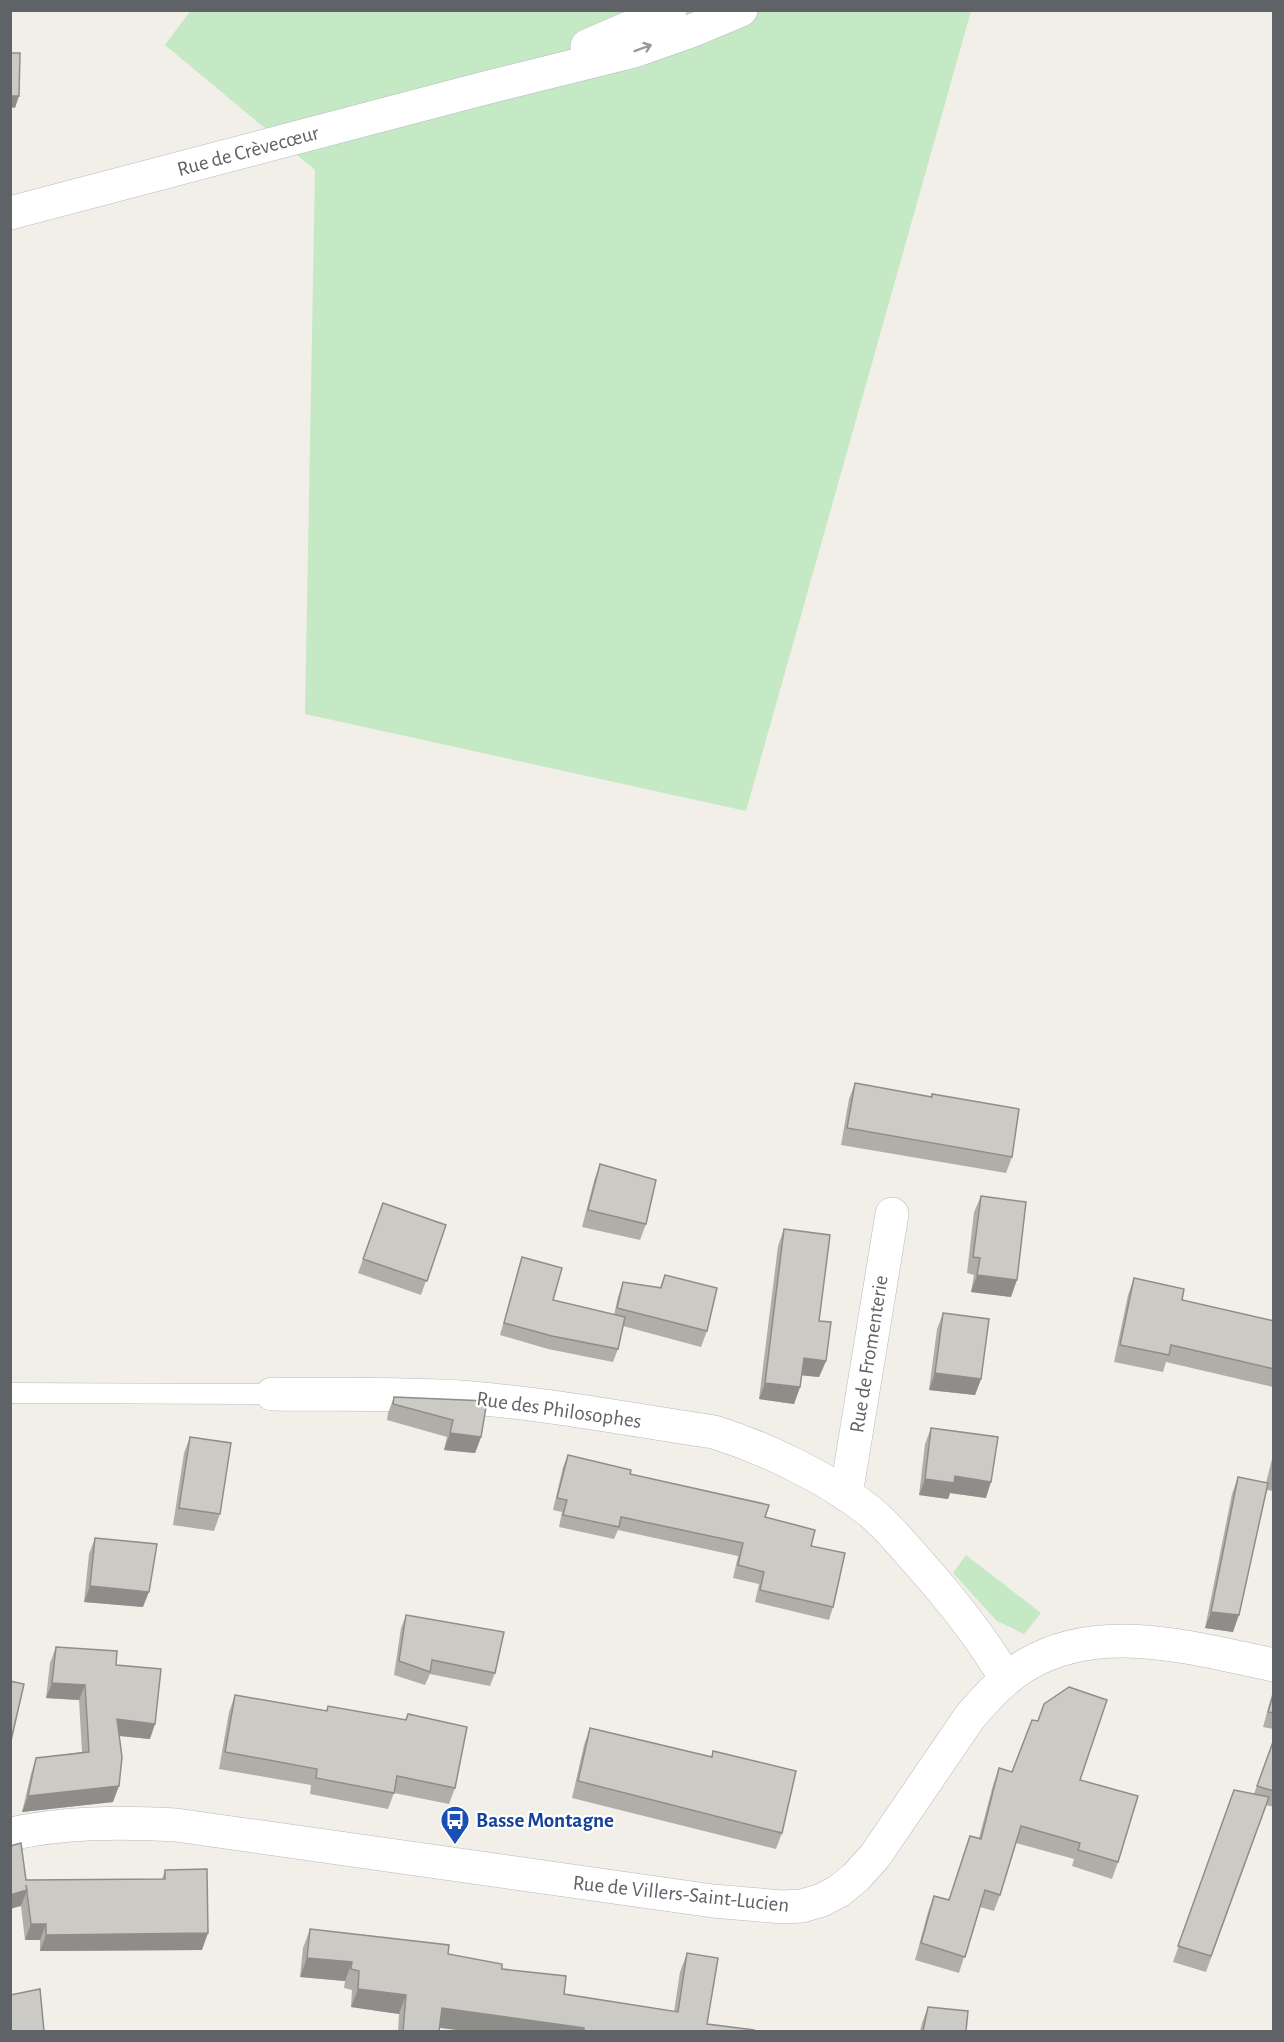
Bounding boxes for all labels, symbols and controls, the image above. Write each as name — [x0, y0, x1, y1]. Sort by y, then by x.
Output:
one-way arrow — [634, 41, 652, 52]
street label: Rue de Crèvecœur — [175, 122, 321, 180]
street label: Rue de Fromenterie — [846, 1274, 892, 1434]
street label: Rue des Philosophes — [475, 1388, 643, 1432]
bus stop icon: Basse Montagne — [439, 1804, 471, 1846]
place label: Basse Montagne — [476, 1810, 614, 1831]
street label: Rue de Villers-Saint-Lucien — [572, 1872, 790, 1916]

